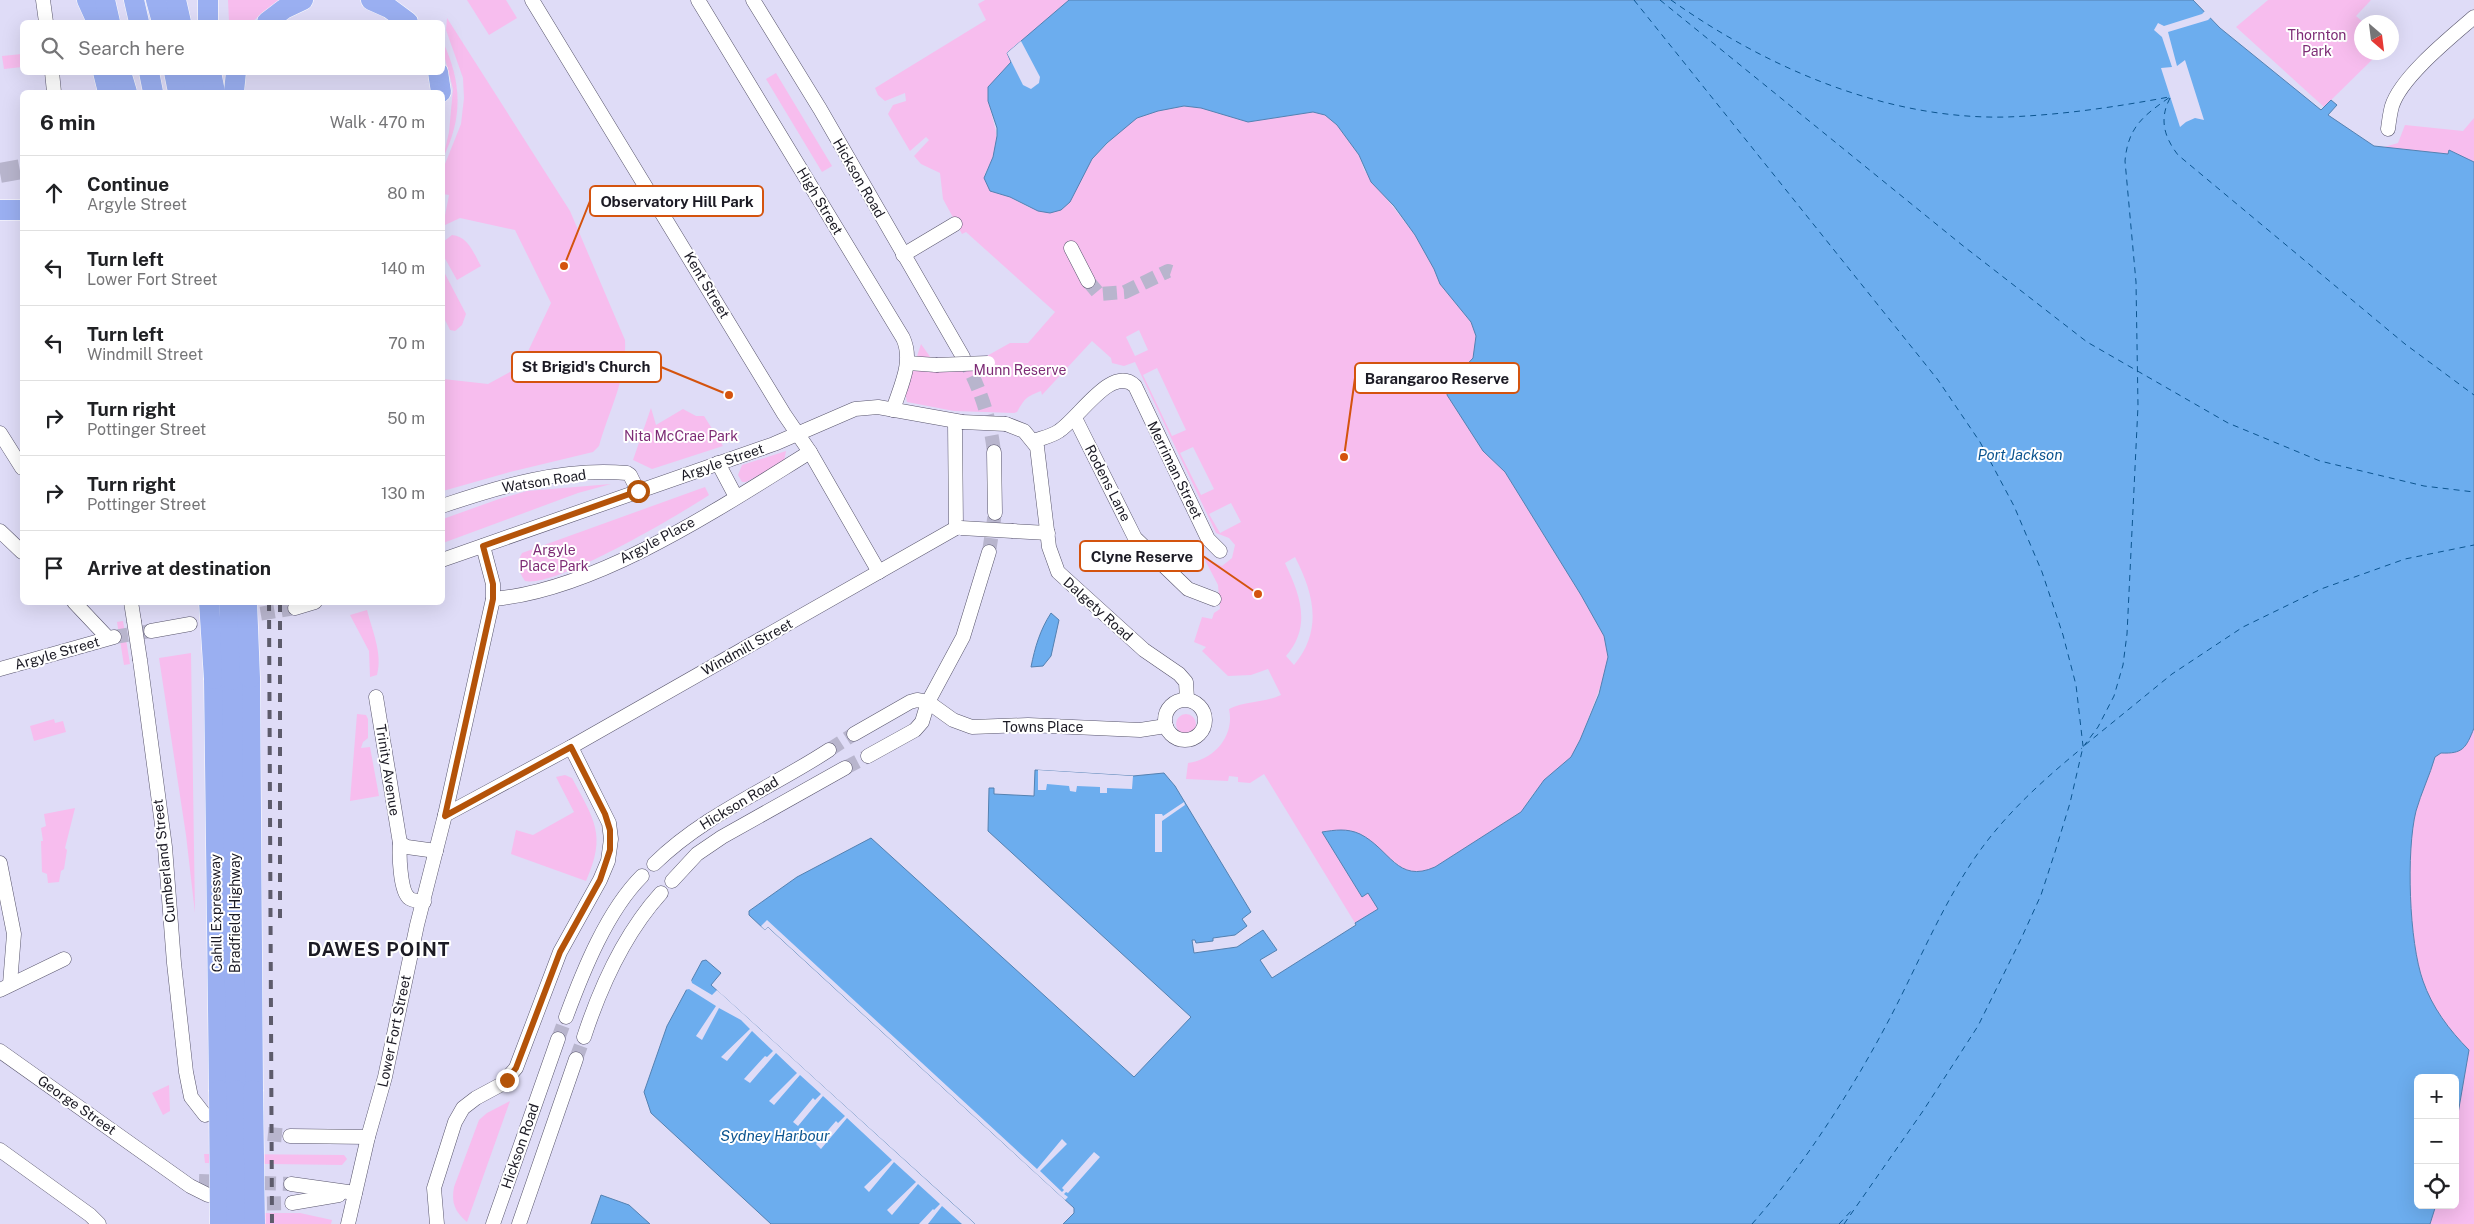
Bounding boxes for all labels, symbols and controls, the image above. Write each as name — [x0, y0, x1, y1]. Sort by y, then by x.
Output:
north arrow — [2354, 15, 2399, 60]
search box — [20, 20, 445, 75]
park label: Thornton Park — [2288, 27, 2346, 59]
icon: search — [38, 34, 66, 62]
text: Search here — [78, 37, 185, 59]
text: 6 min — [40, 110, 96, 135]
text: Walk · 470 m — [330, 113, 425, 132]
street label: Hickson Road — [830, 135, 888, 221]
street label: High Street — [794, 165, 846, 237]
text: Continue — [87, 173, 169, 195]
icon: ahead — [40, 179, 68, 207]
text: 80 m — [387, 184, 425, 203]
callout: Observatory Hill Park — [590, 186, 763, 216]
text: Observatory Hill Park — [600, 193, 754, 210]
text: Argyle Street — [87, 195, 187, 214]
text: Turn left — [87, 248, 164, 270]
street label: Kent Street — [681, 249, 733, 321]
icon: left — [40, 254, 68, 282]
text: 140 m — [381, 259, 425, 278]
text: Lower Fort Street — [87, 270, 218, 289]
text: Turn left — [87, 323, 164, 345]
icon: left — [40, 329, 68, 357]
text: 70 m — [388, 334, 425, 353]
text: Windmill Street — [87, 345, 203, 364]
callout: St Brigid's Church — [512, 352, 661, 382]
text: St Brigid's Church — [522, 358, 650, 375]
park label: Munn Reserve — [974, 362, 1066, 378]
callout: Barangaroo Reserve — [1355, 363, 1519, 393]
text: Barangaroo Reserve — [1365, 370, 1509, 387]
text: Turn right — [87, 398, 176, 420]
icon: right — [40, 404, 68, 432]
text: 50 m — [387, 409, 425, 428]
street label: Merriman Street — [1144, 418, 1206, 522]
text: Pottinger Street — [87, 420, 206, 439]
park label: Nita McCrae Park — [624, 428, 738, 444]
street label: Argyle Street — [678, 440, 766, 484]
street label: Rodens Lane — [1082, 442, 1134, 524]
water label: Port Jackson — [1977, 446, 2063, 463]
street label: Watson Road — [501, 466, 587, 496]
text: Turn right — [87, 473, 176, 495]
icon: right — [40, 479, 68, 507]
route start — [627, 480, 650, 503]
text: 130 m — [381, 484, 425, 503]
text: Pottinger Street — [87, 495, 206, 514]
street label: Argyle Place — [617, 513, 697, 567]
callout: Clyne Reserve — [1080, 541, 1203, 571]
park label: Argyle Place Park — [519, 542, 589, 574]
text: Clyne Reserve — [1091, 548, 1193, 565]
icon: arrive — [40, 554, 68, 582]
text: Arrive at destination — [87, 557, 271, 579]
street label: Dalgety Road — [1060, 574, 1136, 644]
street label: Windmill Street — [699, 615, 795, 679]
street label: Argyle Street — [13, 633, 101, 673]
street label: Towns Place — [1003, 719, 1083, 735]
street label: Trinity Avenue — [373, 723, 403, 817]
street label: Hickson Road — [697, 773, 781, 833]
street label: Cumberland Street — [150, 798, 178, 924]
street label: Cahill Expressway — [207, 853, 225, 972]
street label: Bradfield Highway — [227, 853, 243, 973]
district label: DAWES POINT — [307, 938, 451, 960]
street label: Lower Fort Street — [374, 973, 414, 1089]
route end — [496, 1069, 519, 1092]
street label: George Street — [35, 1072, 119, 1138]
map controls — [2414, 1074, 2459, 1209]
button: + — [2414, 1074, 2459, 1119]
street label: Hickson Road — [498, 1101, 542, 1191]
button: − — [2414, 1119, 2459, 1164]
water label: Sydney Harbour — [720, 1127, 830, 1144]
button: locate — [2414, 1164, 2459, 1209]

